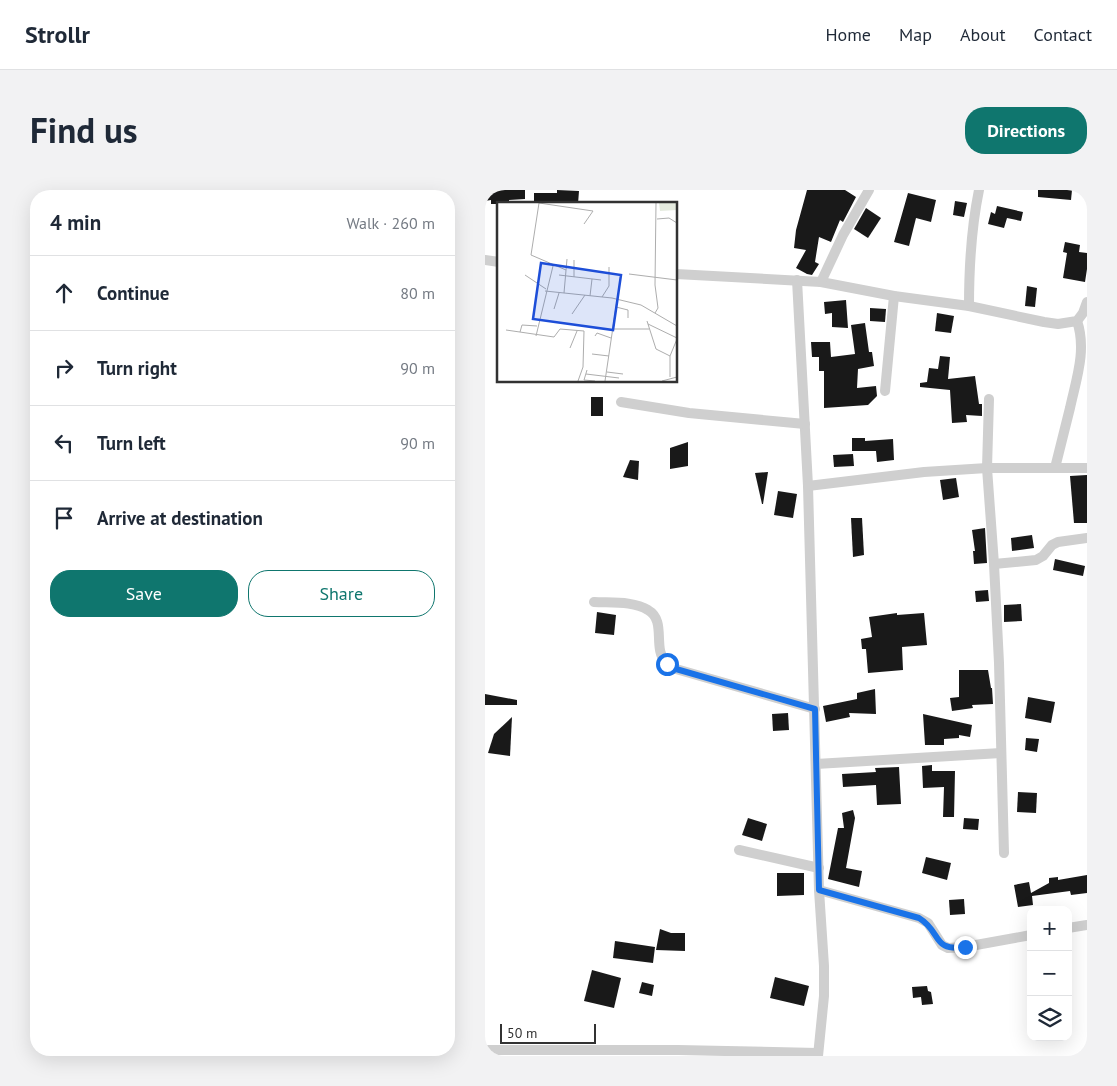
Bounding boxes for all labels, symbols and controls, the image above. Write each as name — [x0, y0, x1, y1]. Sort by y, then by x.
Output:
text: Strollr — [25, 19, 90, 50]
text: Home — [825, 23, 871, 46]
text: Map — [899, 23, 932, 46]
text: About — [960, 23, 1006, 46]
text: Contact — [1034, 23, 1092, 46]
text: Find us — [30, 107, 138, 153]
button: Directions — [965, 107, 1087, 154]
inset map — [497, 202, 677, 382]
text: 4 min — [50, 209, 101, 236]
text: Walk · 260 m — [346, 213, 435, 233]
icon: ahead — [50, 279, 78, 307]
text: Continue — [97, 281, 169, 305]
text: 80 m — [400, 283, 435, 303]
icon: right — [50, 354, 78, 382]
text: Turn right — [97, 356, 177, 380]
text: 90 m — [400, 358, 435, 378]
icon: left — [50, 429, 78, 457]
text: Turn left — [97, 431, 166, 455]
text: 90 m — [400, 433, 435, 453]
icon: arrive — [50, 504, 78, 532]
text: Arrive at destination — [97, 506, 263, 530]
button: Save — [50, 570, 238, 617]
button: Share — [248, 570, 435, 617]
route start — [656, 653, 679, 676]
map controls — [1027, 906, 1072, 1041]
button: + — [1027, 906, 1072, 951]
route end — [954, 936, 977, 959]
button: − — [1027, 951, 1072, 996]
button: layers — [1027, 996, 1072, 1041]
scale bar — [500, 1021, 596, 1044]
text: 50 m — [507, 1024, 537, 1042]

